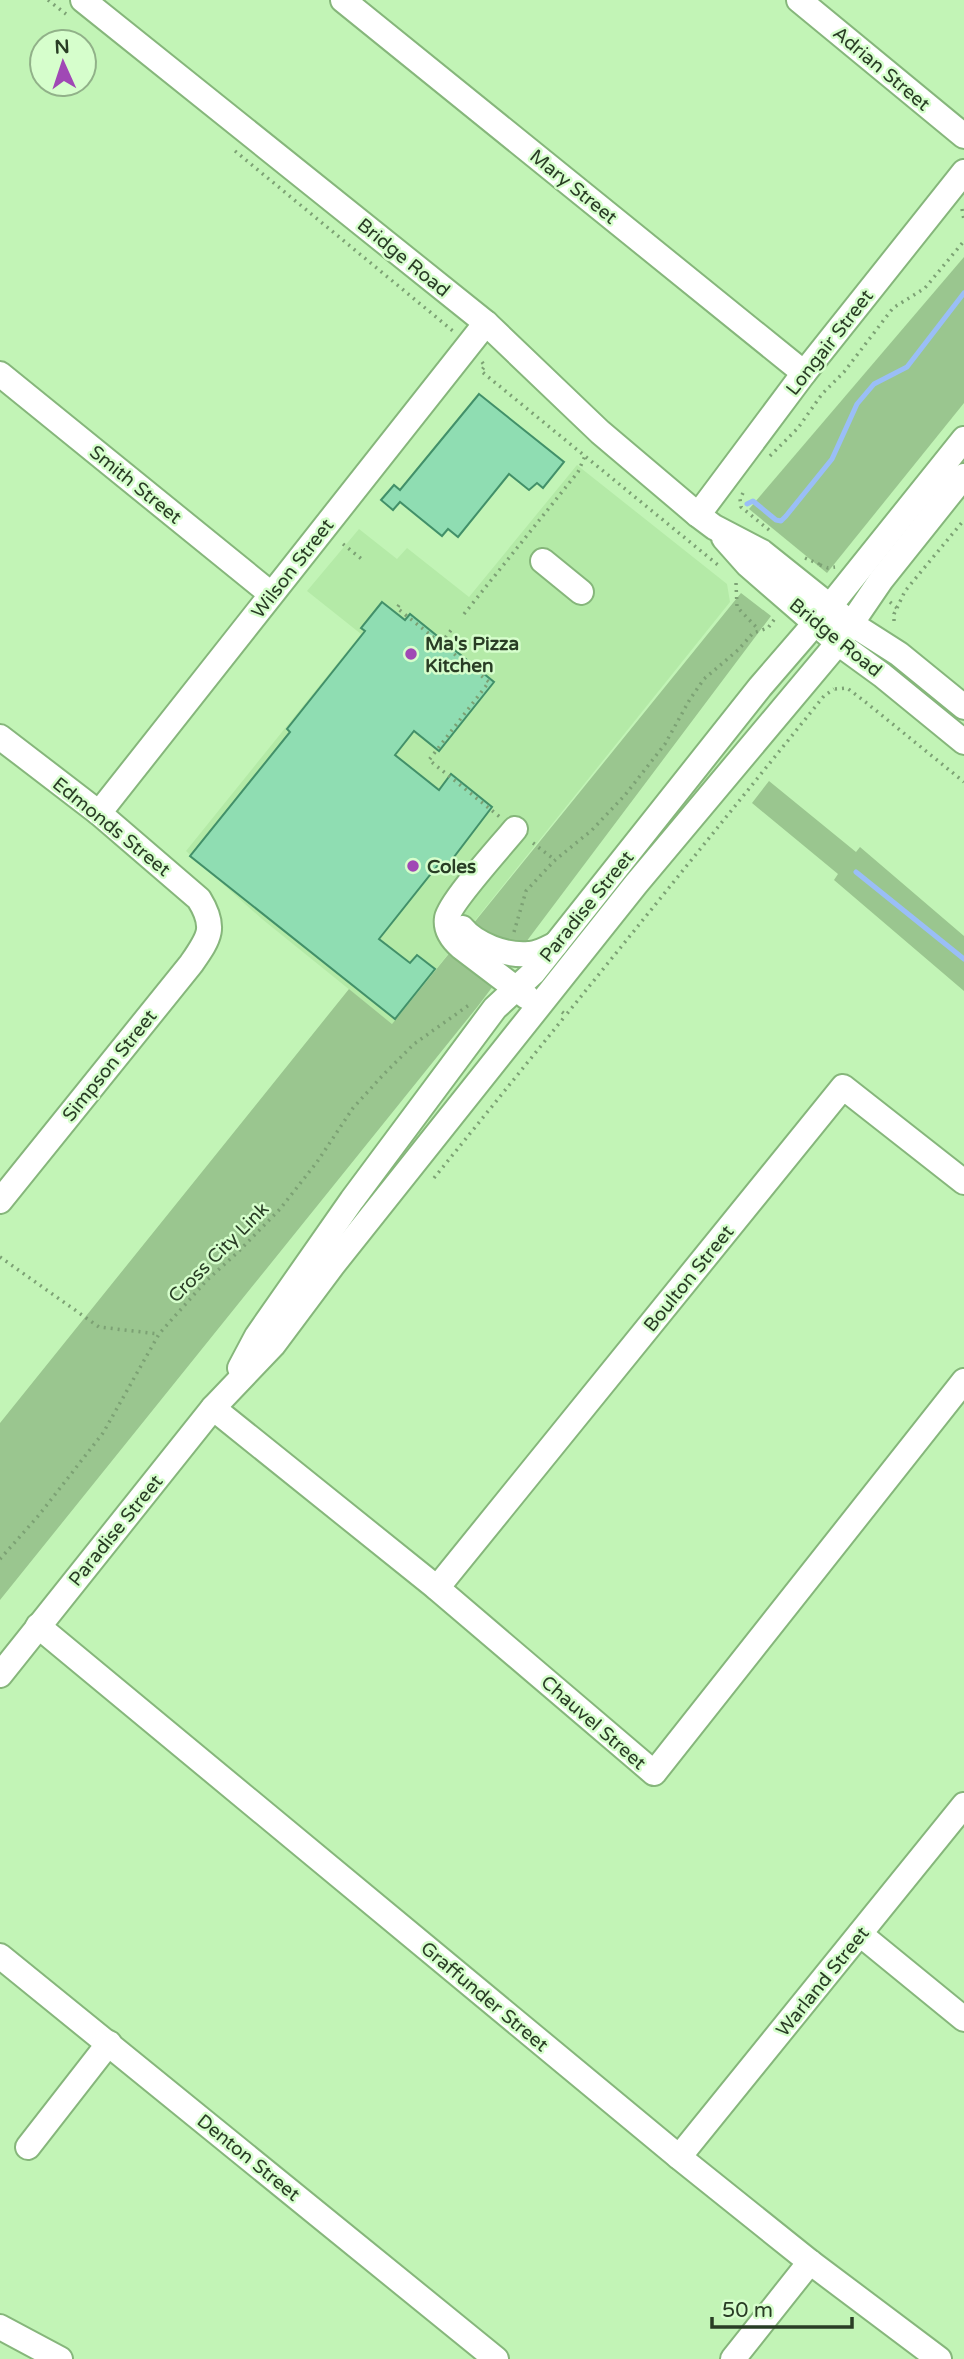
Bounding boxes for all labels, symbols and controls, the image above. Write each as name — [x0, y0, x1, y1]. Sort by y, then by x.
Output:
street label: Adrian Street — [829, 22, 934, 116]
north arrow — [28, 28, 98, 98]
text: N — [54, 36, 70, 58]
street label: Mary Street — [525, 145, 621, 229]
street label: Bridge Road — [353, 214, 454, 302]
street label: Longair Street — [782, 285, 878, 400]
street label: Smith Street — [85, 441, 186, 529]
street label: Wilson Street — [247, 515, 338, 623]
street label: Bridge Road — [785, 594, 886, 682]
place label: Ma's Pizza Kitchen — [425, 633, 519, 677]
marker: Ma's Pizza Kitchen — [403, 646, 419, 662]
street label: Edmonds Street — [48, 773, 175, 881]
street label: Paradise Street — [535, 847, 638, 967]
place label: Coles — [427, 856, 476, 878]
marker: Coles — [405, 858, 421, 874]
street label: Simpson Street — [58, 1005, 161, 1126]
street label: Cross City Link — [164, 1198, 273, 1307]
street label: Boulton Street — [639, 1221, 738, 1336]
street label: Paradise Street — [64, 1471, 167, 1591]
street label: Chauvel Street — [536, 1671, 650, 1774]
street label: Warland Street — [772, 1922, 874, 2041]
street label: Graffunder Street — [416, 1937, 552, 2056]
street label: Denton Street — [193, 2110, 304, 2206]
scale bar — [712, 2286, 852, 2330]
text: 50 m — [722, 2298, 773, 2323]

